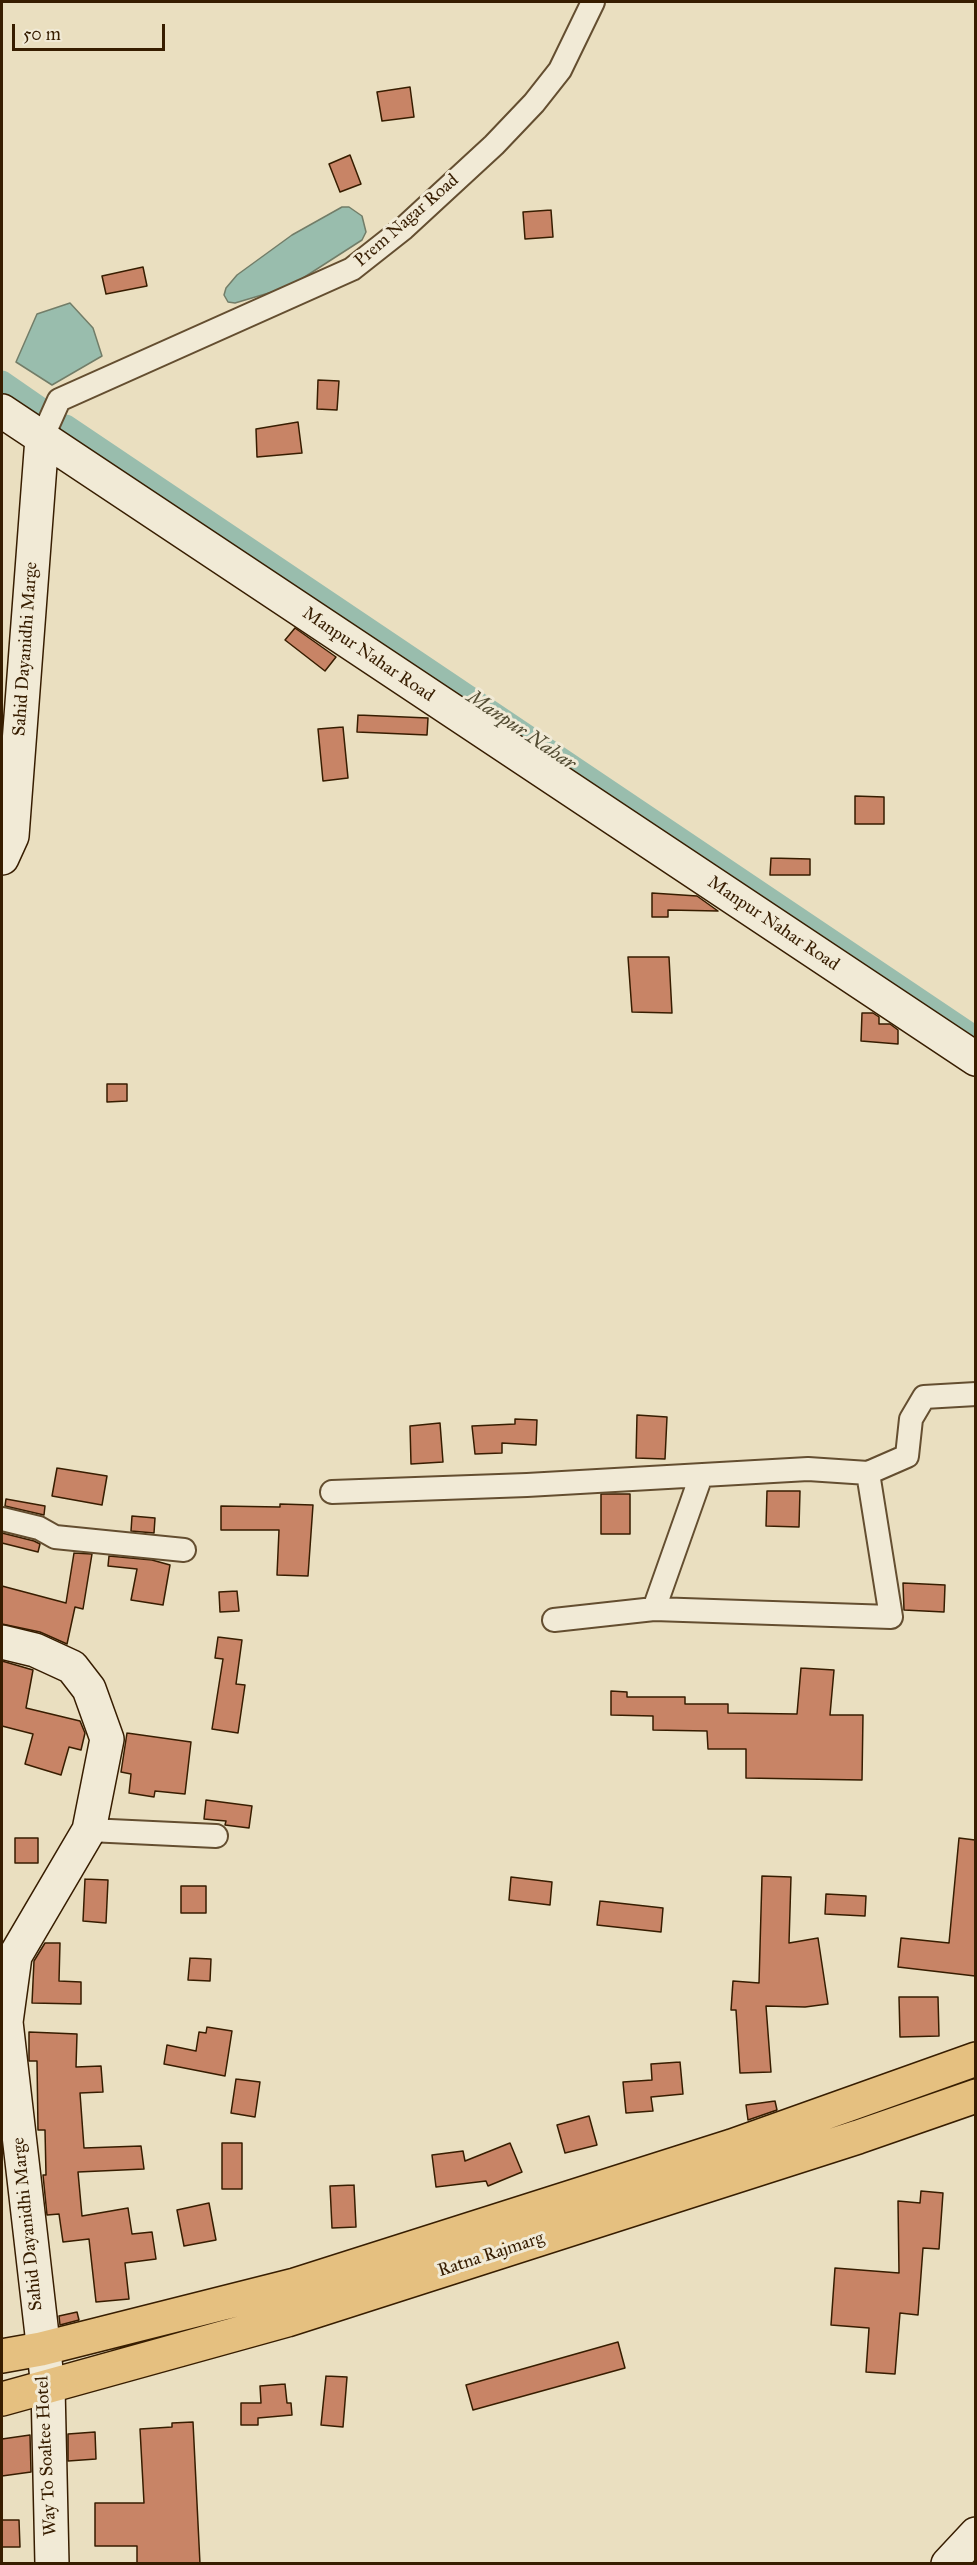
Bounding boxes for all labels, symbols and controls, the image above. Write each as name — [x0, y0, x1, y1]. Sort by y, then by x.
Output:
scale bar — [15, 12, 168, 50]
text: 50 m — [23, 23, 61, 45]
street label: Prem Nagar Road — [351, 170, 463, 272]
street label: Sahid Dayanidhi Marge — [9, 561, 43, 737]
street label: Manpur Nahar Road — [298, 603, 438, 707]
water label: Manpur Nahar — [462, 686, 580, 776]
street label: Manpur Nahar Road — [703, 872, 843, 976]
street label: Sahid Dayanidhi Marge — [8, 2136, 48, 2312]
street label: Ratna Rajmarg — [435, 2228, 547, 2282]
street label: Way To Soaltee Hotel — [32, 2375, 62, 2537]

